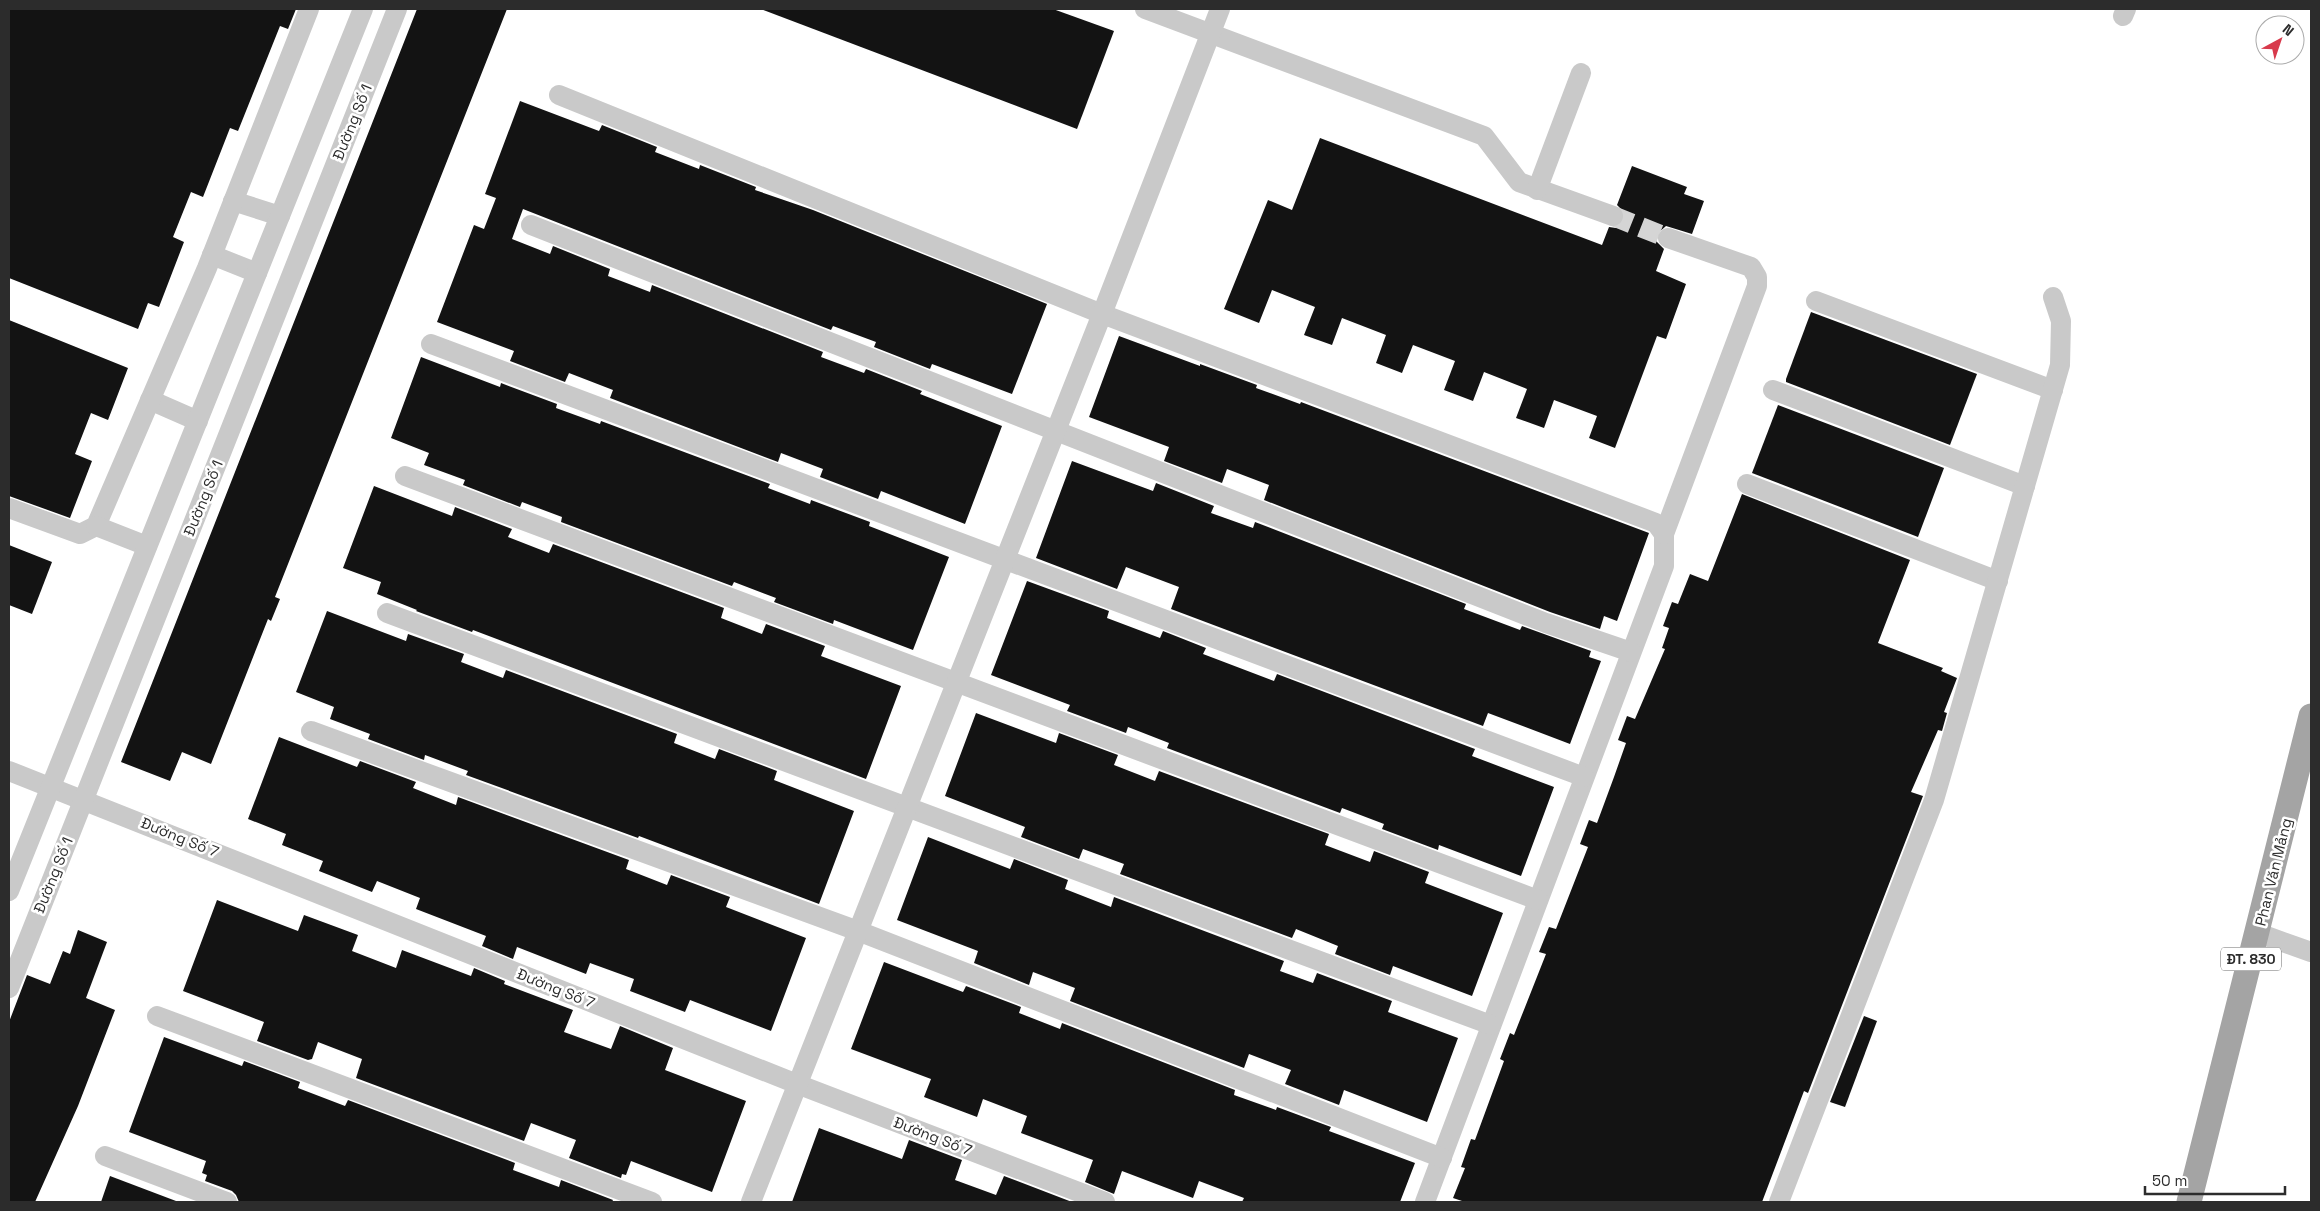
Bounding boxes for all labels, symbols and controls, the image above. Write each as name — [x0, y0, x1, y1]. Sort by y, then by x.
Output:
north arrow — [2255, 15, 2305, 65]
text: N — [2279, 20, 2298, 40]
street label: Đường Số 1 — [328, 81, 376, 163]
street label: Đường Số 1 — [179, 457, 227, 539]
street label: Đường Số 7 — [138, 813, 222, 861]
street label: Phan Văn Mảng — [2250, 816, 2296, 928]
street label: Đường Số 1 — [29, 834, 77, 916]
road number: ĐT. 830 — [2221, 948, 2281, 971]
street label: Đường Số 7 — [514, 964, 598, 1012]
street label: Đường Số 7 — [891, 1112, 975, 1160]
scale bar — [2145, 1164, 2285, 1196]
text: 50 m — [2152, 1171, 2187, 1190]

